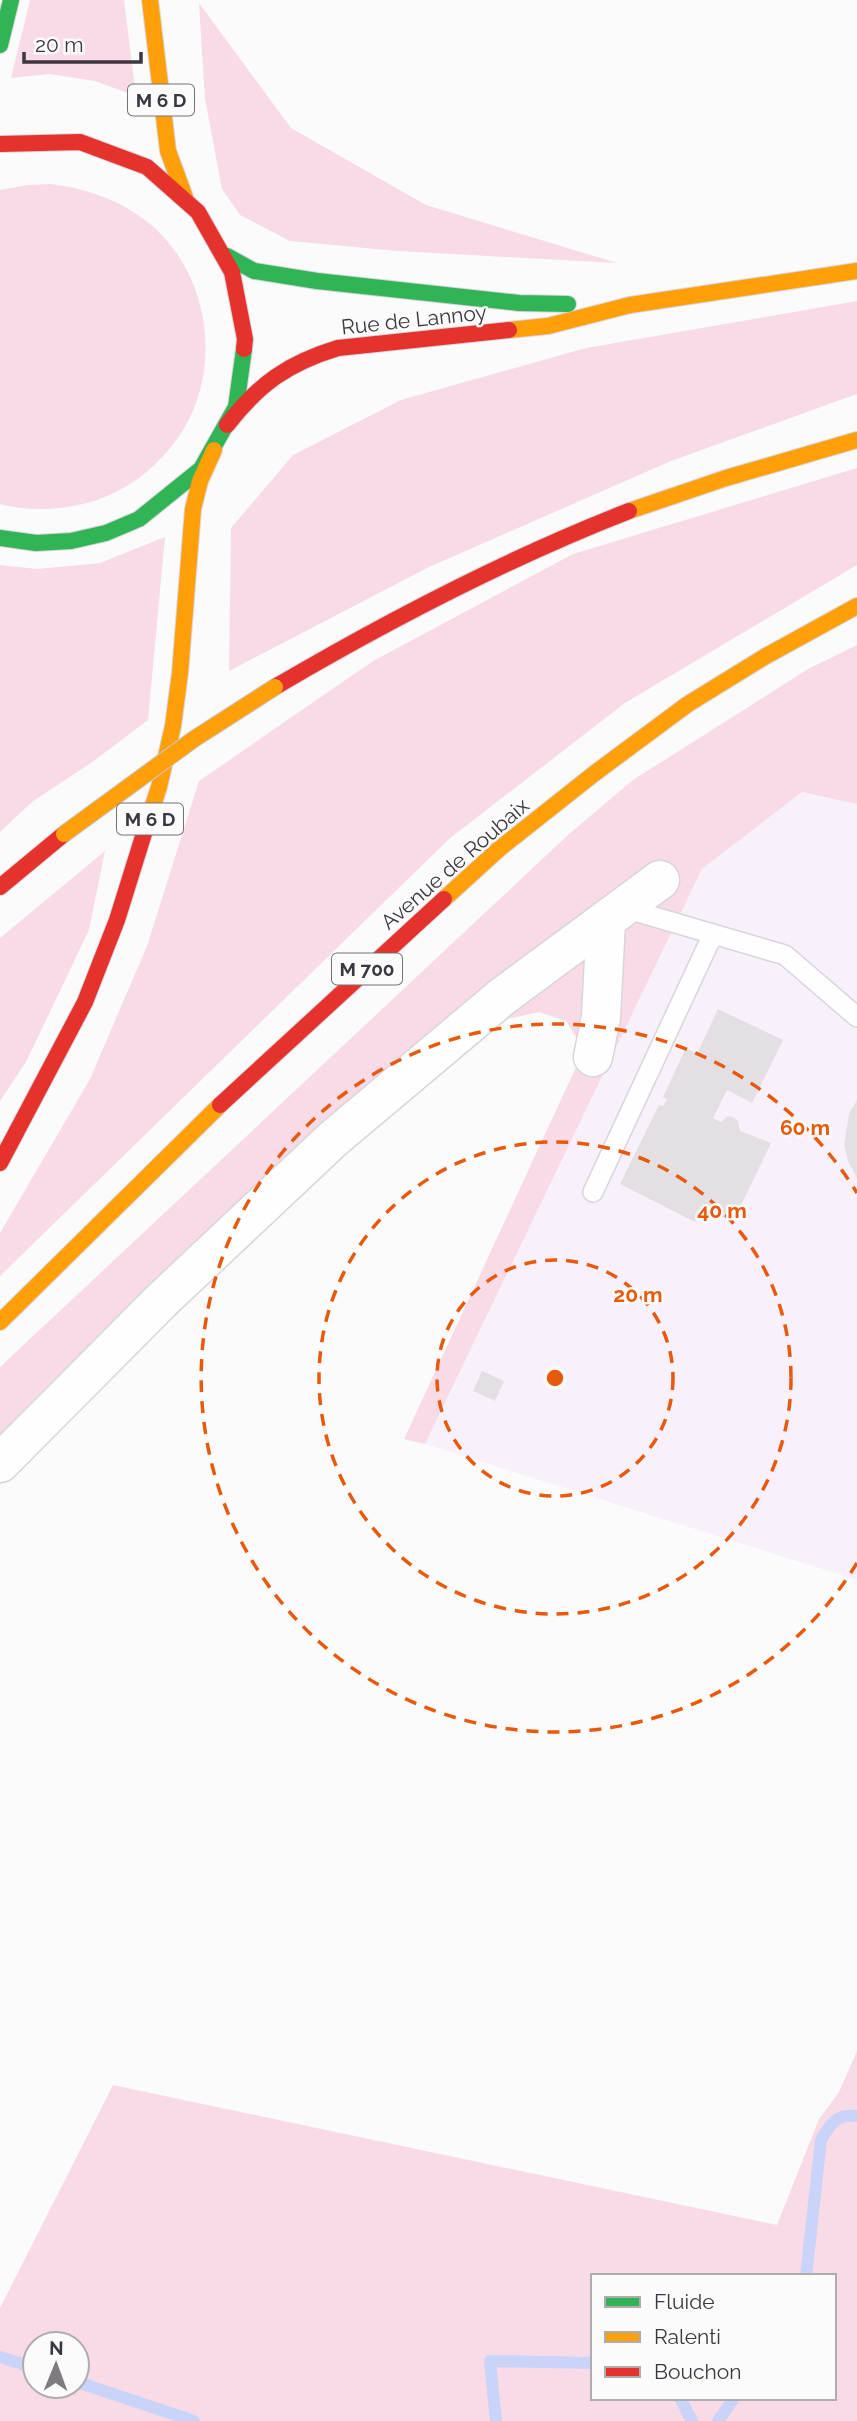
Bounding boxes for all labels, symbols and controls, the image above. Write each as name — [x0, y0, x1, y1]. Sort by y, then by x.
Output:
scale bar — [24, 21, 142, 65]
text: 20 m — [35, 32, 83, 57]
road number: M 6 D — [128, 85, 194, 116]
street label: Rue de Lannoy — [340, 299, 488, 340]
street label: Avenue de Roubaix — [376, 792, 534, 935]
road number: M 6 D — [117, 804, 183, 834]
road number: M 700 — [332, 953, 402, 984]
text: 60 m — [780, 1115, 830, 1140]
text: 40 m — [697, 1198, 747, 1223]
text: 20 m — [613, 1282, 663, 1307]
centre of rings — [543, 1366, 567, 1390]
legend — [591, 2274, 836, 2400]
text: Fluide — [654, 2289, 715, 2314]
text: Ralenti — [654, 2324, 721, 2349]
north arrow — [21, 2330, 91, 2400]
text: N — [49, 2337, 64, 2359]
text: Bouchon — [654, 2359, 741, 2384]

